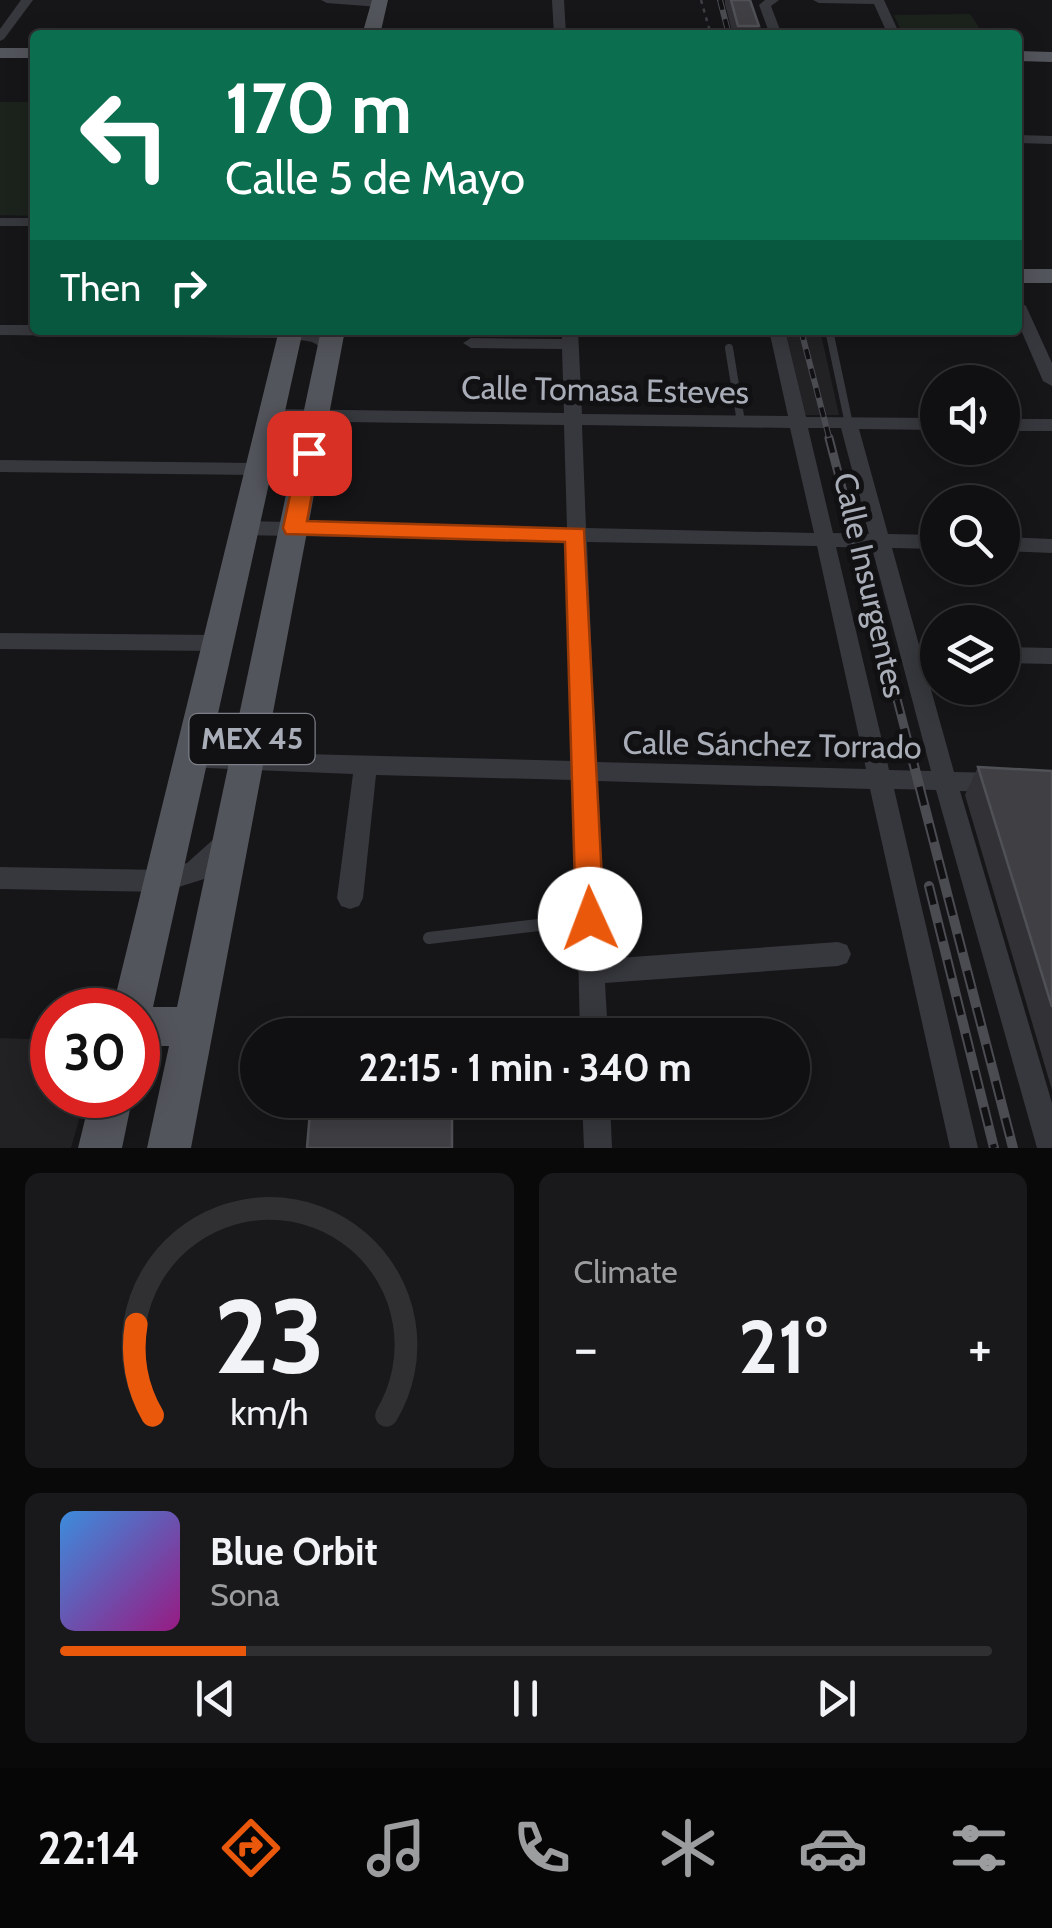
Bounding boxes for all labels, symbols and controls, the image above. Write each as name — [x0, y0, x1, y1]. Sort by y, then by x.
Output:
text: 170 m — [225, 65, 412, 151]
icon: left — [60, 70, 190, 200]
text: Calle 5 de Mayo — [225, 151, 525, 205]
icon: right — [161, 260, 216, 315]
text: Then — [60, 264, 141, 311]
map controls — [920, 365, 1020, 705]
button: sound — [920, 365, 1020, 465]
street label: Calle Tomasa Esteves — [461, 367, 749, 412]
pin — [267, 411, 352, 496]
icon: arrive — [282, 426, 337, 481]
street label: Calle Insurgentes — [826, 469, 915, 701]
button: search — [920, 485, 1020, 585]
button: layers — [920, 605, 1020, 705]
road number: MEX 45 — [190, 714, 314, 764]
street label: Calle Sánchez Torrado — [622, 722, 922, 767]
position arrow — [538, 867, 642, 971]
speed limit sign: 30 — [30, 988, 160, 1118]
text: 22:15 · 1 min · 340 m — [358, 1044, 692, 1091]
text: Climate — [574, 1252, 678, 1291]
text: 23 — [214, 1273, 325, 1399]
text: 21° — [738, 1301, 827, 1392]
text: − — [574, 1314, 598, 1381]
text: + — [968, 1314, 992, 1381]
text: km/h — [230, 1391, 308, 1434]
text: Blue Orbit — [210, 1528, 378, 1575]
text: Sona — [210, 1575, 280, 1614]
icon: previous — [188, 1671, 243, 1726]
icon: pause — [498, 1671, 553, 1726]
icon: next — [809, 1671, 864, 1726]
icon: directions — [216, 1813, 286, 1883]
icon: music — [361, 1813, 431, 1883]
icon: phone — [507, 1813, 577, 1883]
icon: climate — [653, 1813, 723, 1883]
icon: car — [798, 1813, 868, 1883]
icon: filters — [944, 1813, 1014, 1883]
text: 22:14 — [38, 1821, 140, 1875]

